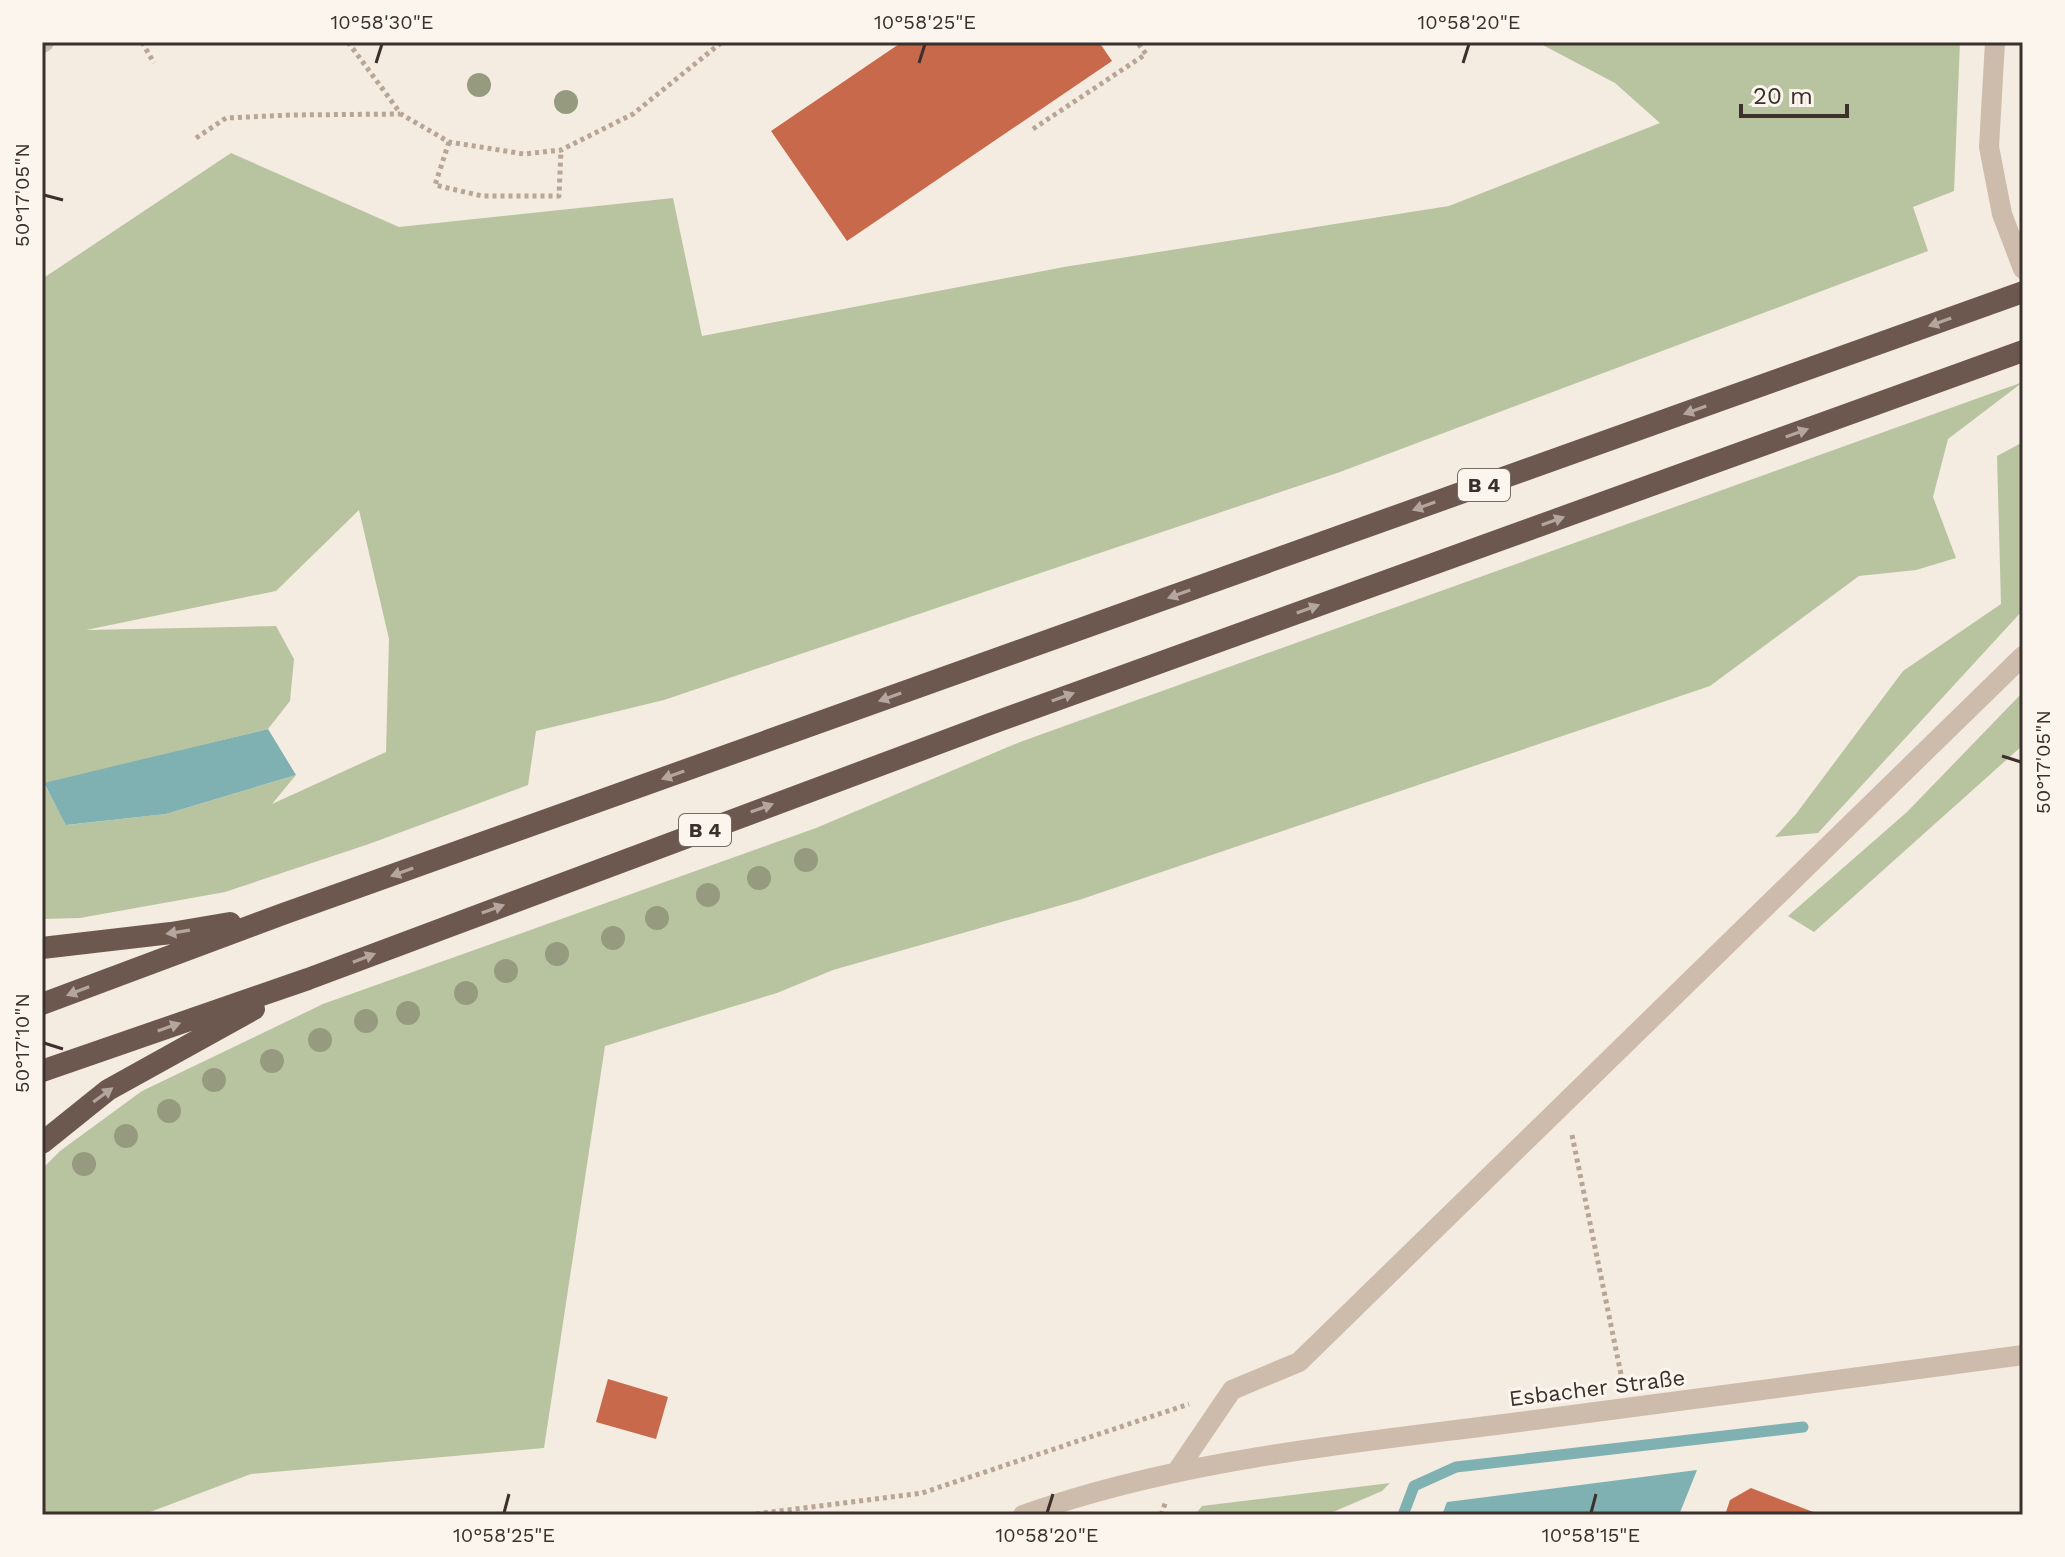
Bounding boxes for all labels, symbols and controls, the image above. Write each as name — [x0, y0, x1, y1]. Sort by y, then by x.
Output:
text: 10°58'30"E — [331, 10, 434, 34]
text: 10°58'25"E — [874, 10, 976, 34]
text: 10°58'20"E — [1418, 10, 1521, 34]
scale bar — [1741, 68, 1847, 118]
text: 20 m — [1753, 82, 1813, 110]
text: 50°17'05"N — [10, 143, 34, 247]
one-way arrow — [1928, 316, 1952, 329]
one-way arrow — [1683, 404, 1707, 416]
one-way arrow — [1785, 426, 1809, 438]
road number: B 4 — [1458, 469, 1510, 501]
one-way arrow — [1412, 501, 1436, 513]
one-way arrow — [1541, 514, 1565, 527]
one-way arrow — [1167, 588, 1191, 601]
one-way arrow — [1296, 602, 1320, 615]
one-way arrow — [1052, 690, 1076, 703]
one-way arrow — [878, 692, 902, 704]
text: 50°17'05"N — [2031, 710, 2055, 814]
one-way arrow — [661, 769, 685, 782]
one-way arrow — [751, 802, 775, 814]
road number: B 4 — [679, 814, 731, 846]
one-way arrow — [389, 866, 413, 878]
one-way arrow — [481, 902, 505, 915]
one-way arrow — [165, 926, 190, 938]
one-way arrow — [352, 951, 376, 964]
one-way arrow — [66, 985, 90, 997]
text: 50°17'10"N — [10, 993, 34, 1093]
one-way arrow — [157, 1021, 181, 1033]
one-way arrow — [93, 1087, 114, 1103]
street label: Esbacher Straße — [1508, 1365, 1686, 1411]
text: 10°58'25"E — [453, 1523, 555, 1547]
text: 10°58'20"E — [996, 1523, 1099, 1547]
text: 10°58'15"E — [1542, 1523, 1640, 1547]

